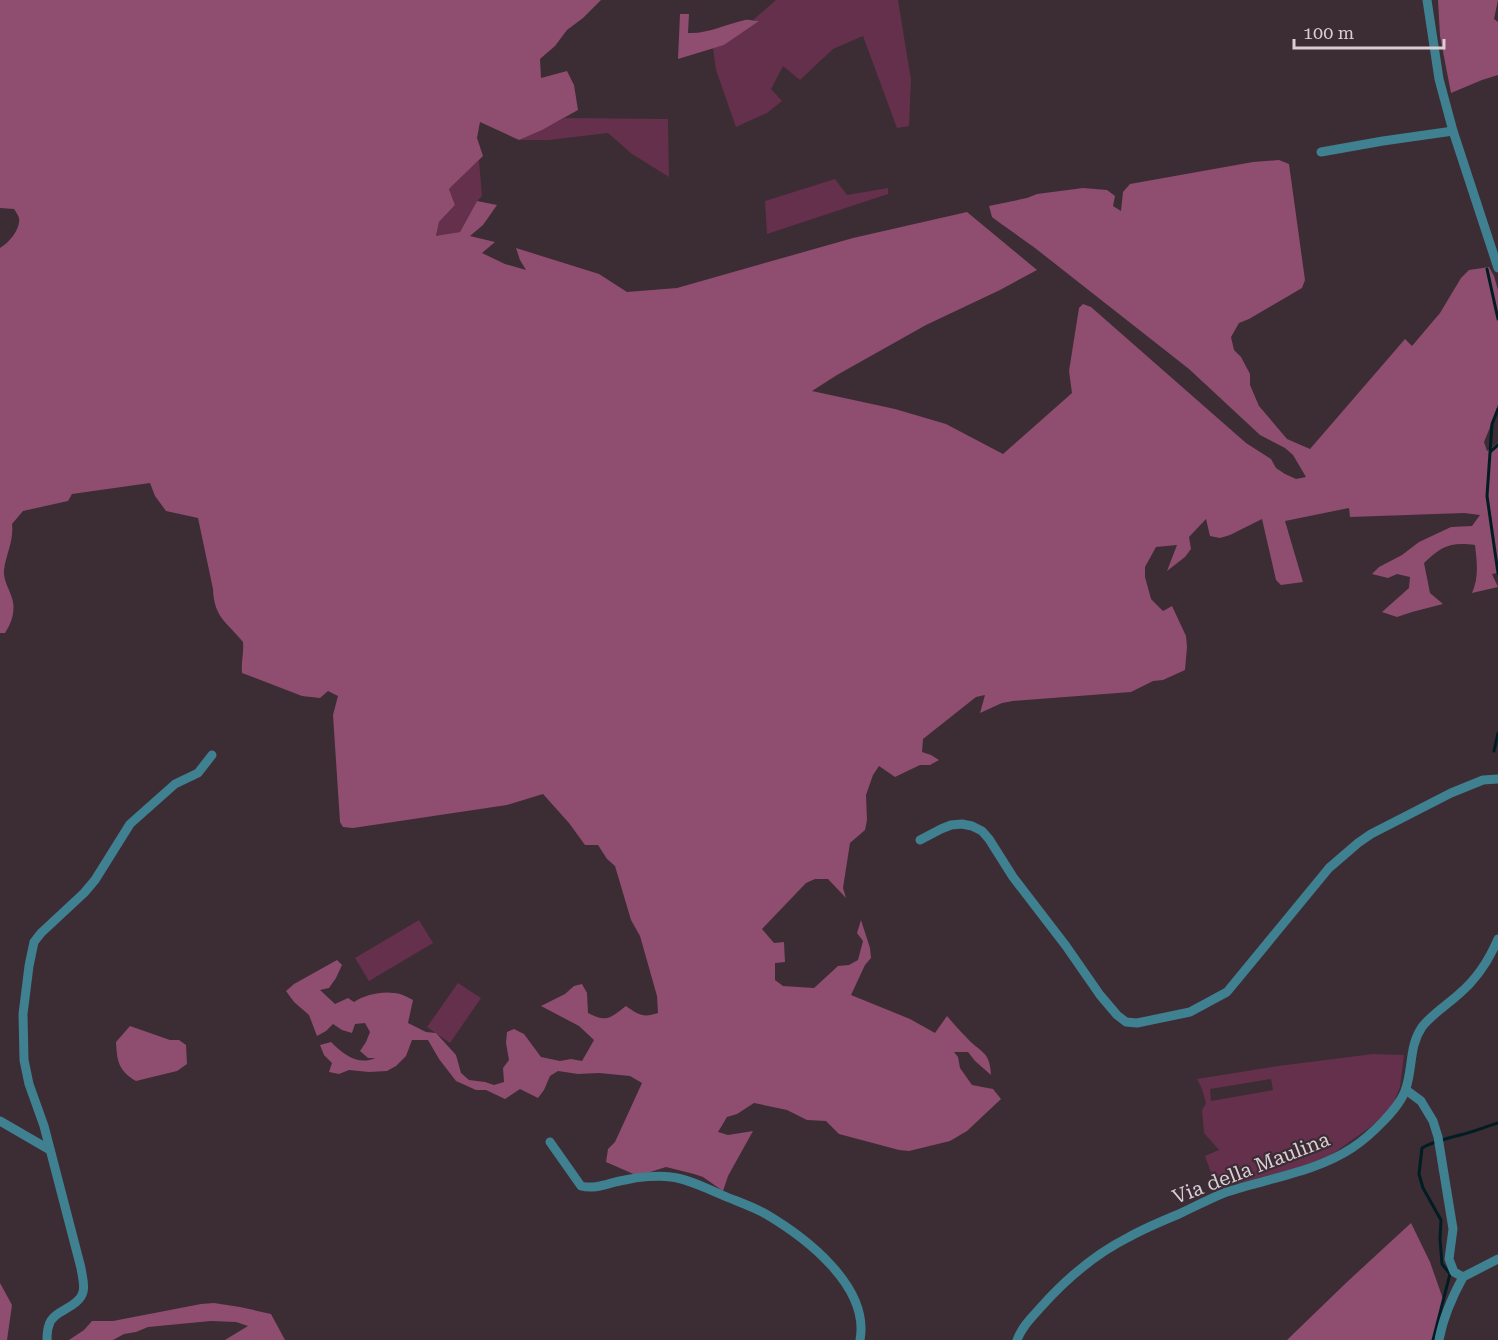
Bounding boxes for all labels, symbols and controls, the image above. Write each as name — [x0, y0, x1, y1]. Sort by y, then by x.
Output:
scale bar — [1294, 12, 1444, 50]
text: 100 m — [1303, 22, 1354, 43]
street label: Via della Maulina — [1169, 1127, 1333, 1209]

